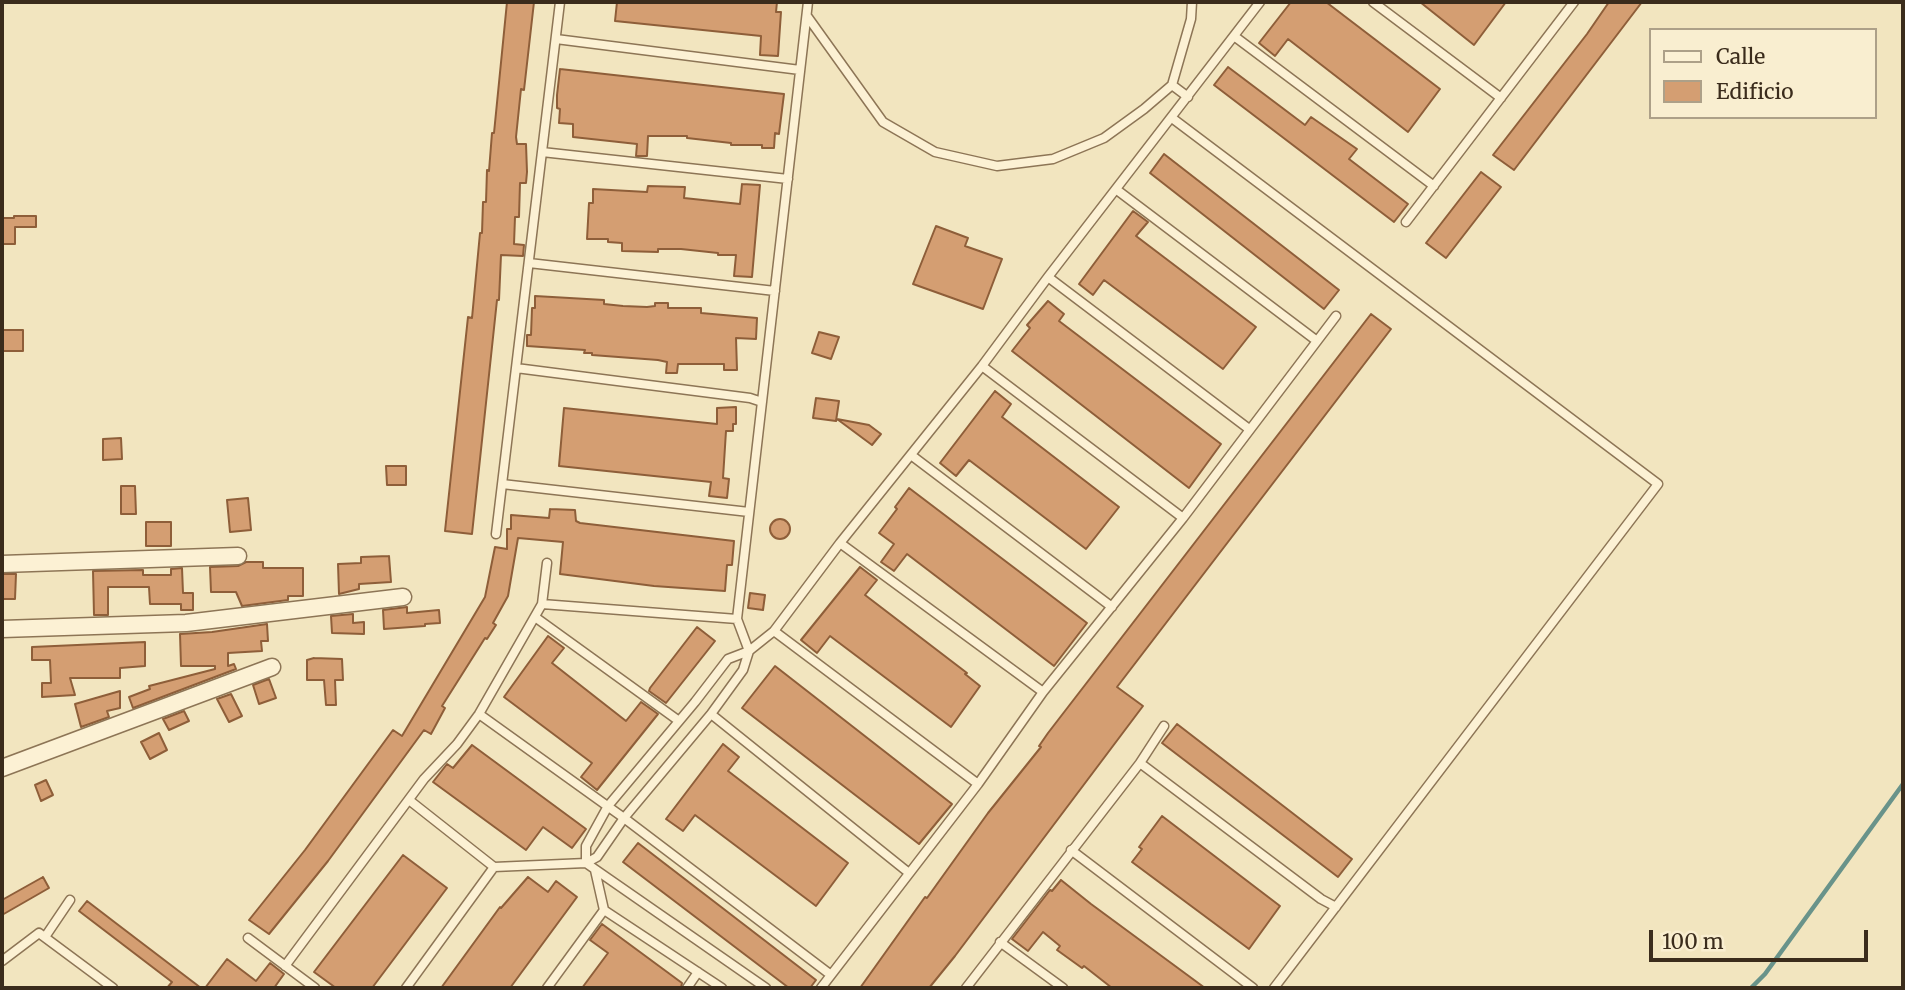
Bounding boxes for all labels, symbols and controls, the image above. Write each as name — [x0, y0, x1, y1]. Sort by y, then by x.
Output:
legend — [1650, 28, 1877, 119]
text: Calle — [1716, 43, 1765, 70]
text: Edificio — [1716, 78, 1793, 105]
scale bar — [1653, 916, 1872, 960]
text: 100 m — [1662, 928, 1724, 955]

